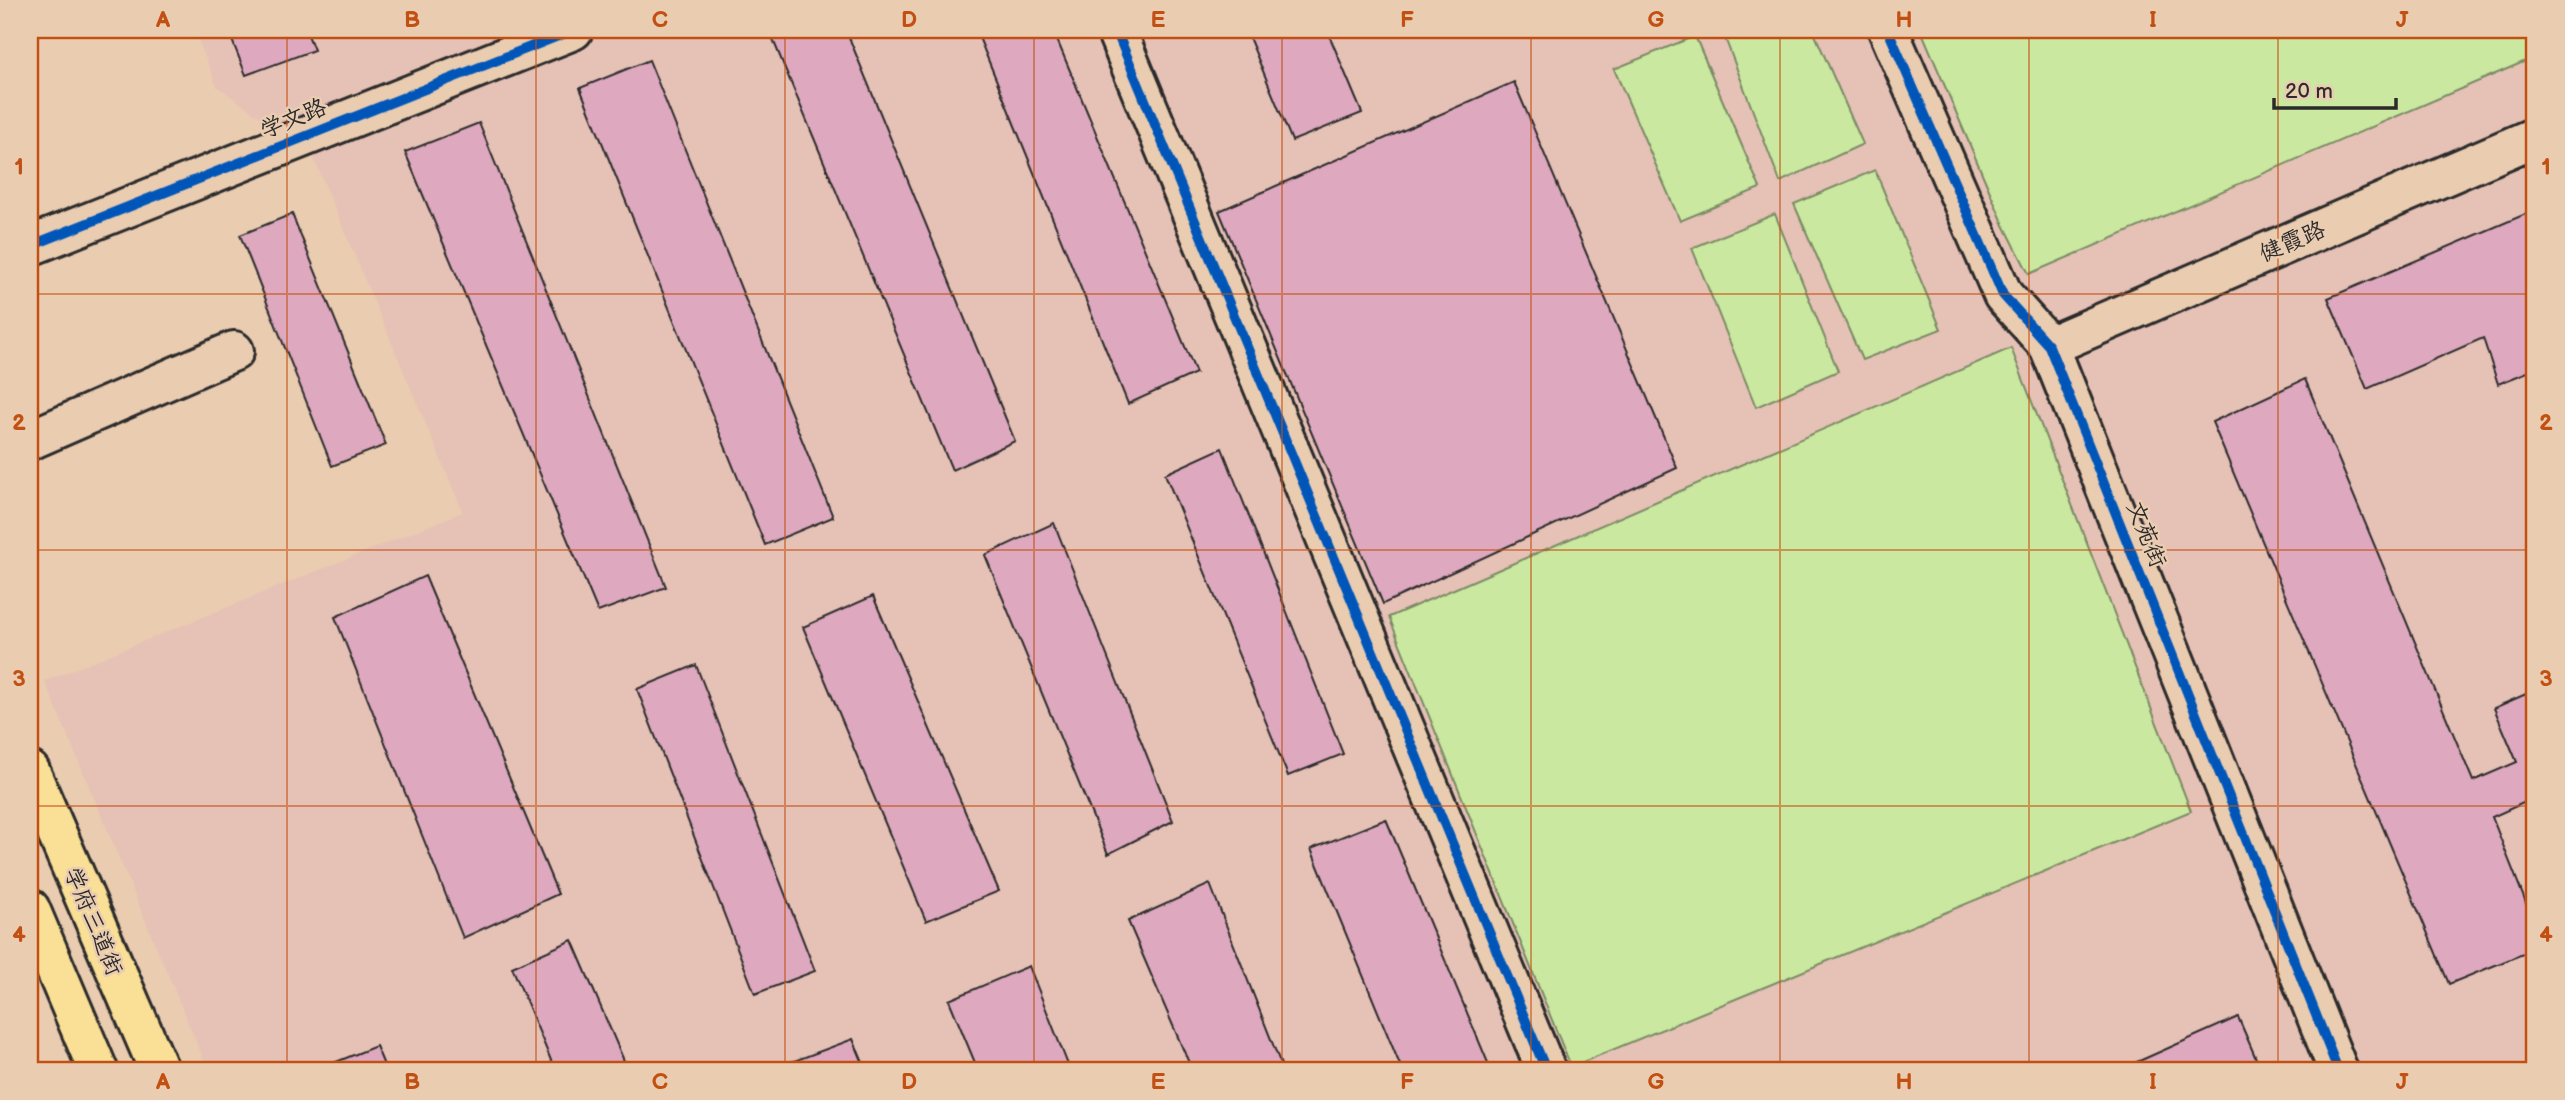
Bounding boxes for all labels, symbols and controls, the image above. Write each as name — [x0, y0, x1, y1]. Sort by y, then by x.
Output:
text: A — [155, 6, 171, 34]
text: B — [404, 6, 420, 34]
text: C — [652, 6, 668, 34]
text: D — [901, 6, 917, 34]
text: E — [1151, 6, 1166, 34]
text: F — [1400, 6, 1414, 34]
text: G — [1648, 6, 1665, 34]
text: H — [1895, 6, 1913, 34]
text: I — [2149, 6, 2157, 34]
text: J — [2396, 6, 2409, 34]
scale bar — [2274, 66, 2397, 110]
text: 20 m — [2285, 79, 2333, 104]
street label: 学文路 — [256, 93, 331, 145]
text: 1 — [14, 153, 24, 181]
text: 1 — [2541, 153, 2551, 181]
street label: 健霞路 — [2255, 216, 2330, 268]
text: 2 — [12, 409, 26, 437]
text: 2 — [2539, 409, 2553, 437]
street label: 文苑街 — [2120, 497, 2172, 572]
text: 3 — [12, 665, 26, 693]
text: 3 — [2539, 665, 2553, 693]
street label: 学府三道街 — [58, 863, 128, 980]
text: 4 — [12, 921, 26, 949]
text: 4 — [2539, 921, 2553, 949]
text: A — [155, 1068, 171, 1096]
text: B — [404, 1068, 420, 1096]
text: C — [652, 1068, 668, 1096]
text: D — [901, 1068, 917, 1096]
text: E — [1151, 1068, 1166, 1096]
text: F — [1400, 1068, 1414, 1096]
text: G — [1648, 1068, 1665, 1096]
text: H — [1895, 1068, 1913, 1096]
text: I — [2149, 1068, 2157, 1096]
text: J — [2396, 1068, 2409, 1096]

